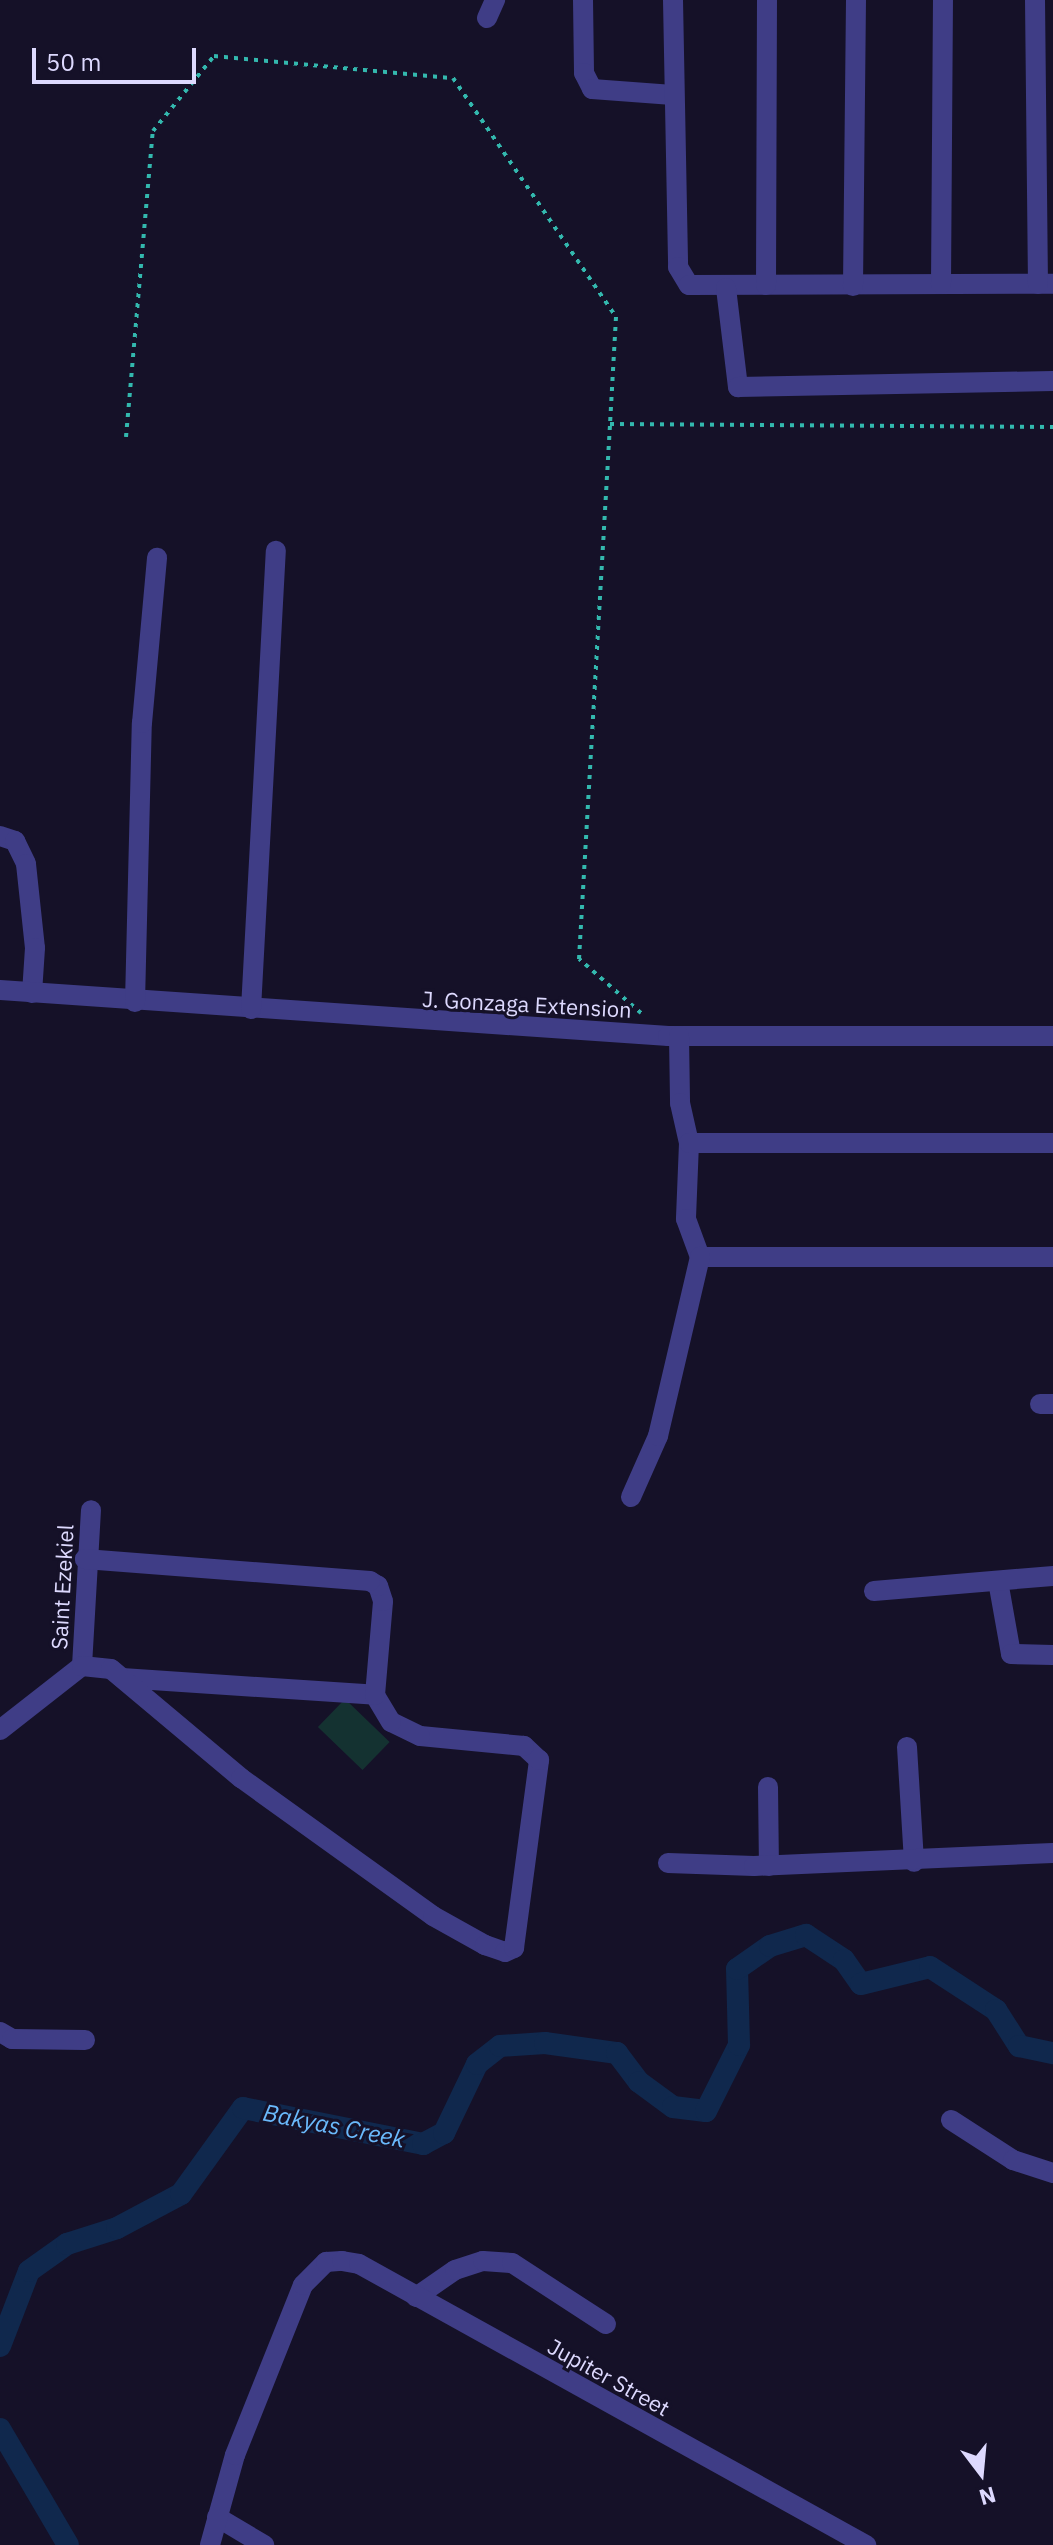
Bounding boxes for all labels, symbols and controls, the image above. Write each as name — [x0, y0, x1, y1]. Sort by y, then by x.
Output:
scale bar — [36, 32, 200, 82]
text: 50 m — [46, 46, 101, 78]
street label: J. Gonzaga Extension — [422, 985, 632, 1023]
street label: Saint Ezekiel — [46, 1524, 78, 1650]
water label: Bakyas Creek — [261, 2098, 407, 2154]
street label: Jupiter Street — [543, 2333, 675, 2421]
north arrow — [941, 2433, 1021, 2513]
text: N — [976, 2480, 999, 2513]

